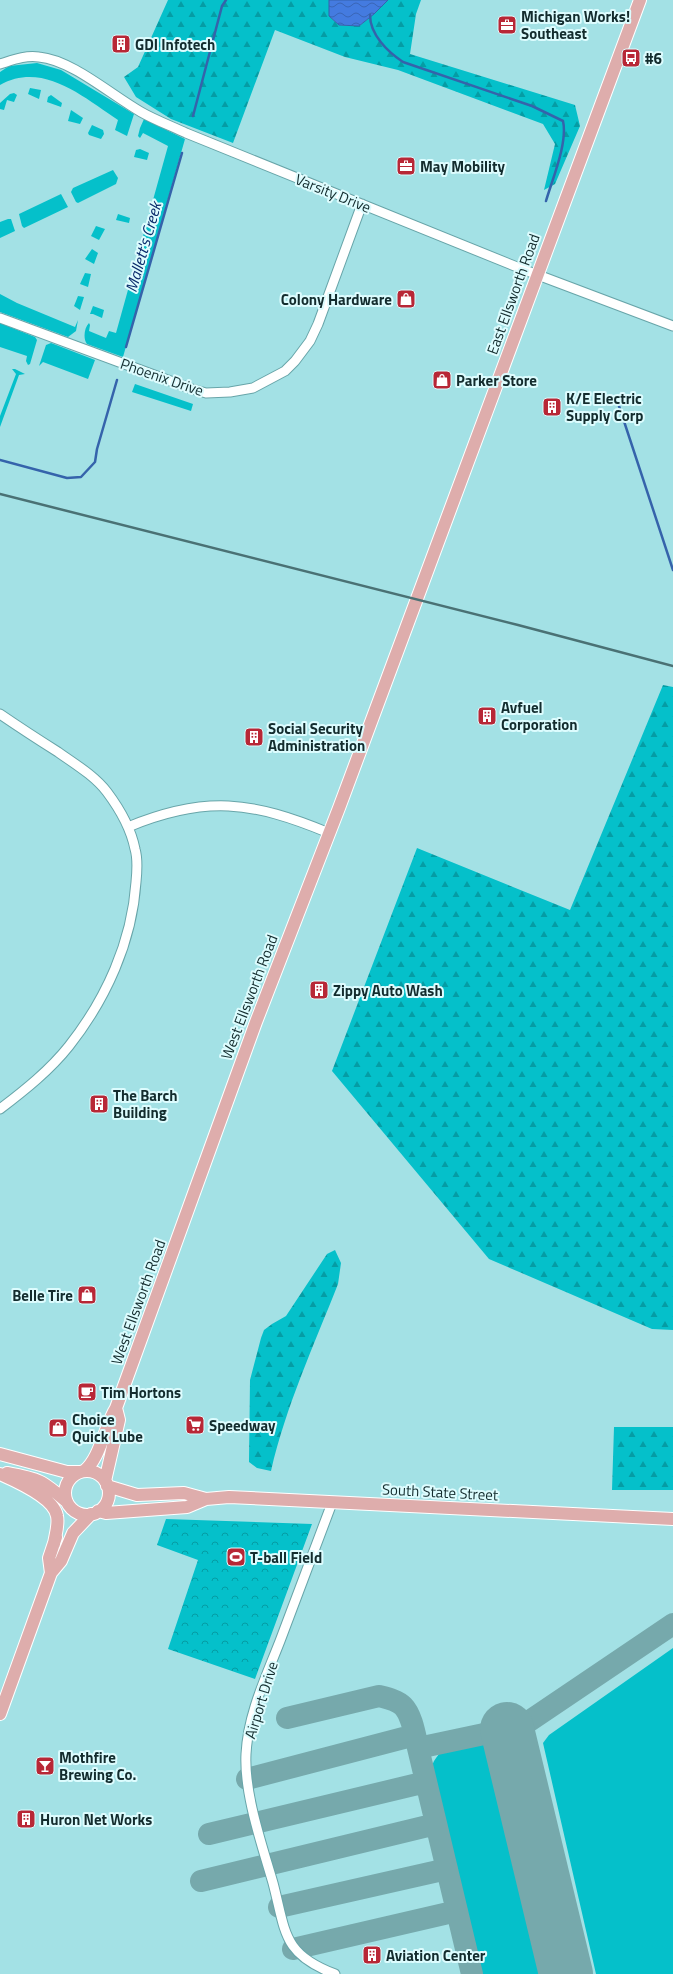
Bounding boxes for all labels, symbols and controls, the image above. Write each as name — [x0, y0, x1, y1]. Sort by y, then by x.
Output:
place label: Michigan Works! Southeast — [521, 5, 630, 45]
office icon: Michigan Works! Southeast — [496, 14, 518, 36]
building icon: GDI Infotech — [110, 33, 132, 55]
place label: GDI Infotech — [135, 33, 215, 56]
bus stop icon: #6 — [620, 47, 642, 69]
place label: #6 — [645, 47, 662, 70]
office icon: May Mobility — [395, 155, 417, 177]
place label: May Mobility — [420, 155, 505, 178]
street label: Varsity Drive — [292, 167, 374, 219]
water label: Mallett's Creek — [119, 197, 168, 295]
street label: East Ellsworth Road — [480, 230, 546, 358]
place label: Colony Hardware — [281, 288, 392, 311]
shop icon: Colony Hardware — [395, 288, 417, 310]
street label: Phoenix Drive — [117, 352, 207, 402]
shop icon: Parker Store — [431, 369, 453, 391]
place label: Parker Store — [456, 369, 537, 392]
place label: K/E Electric Supply Corp — [566, 387, 643, 427]
building icon: K/E Electric Supply Corp — [541, 396, 563, 418]
place label: Avfuel Corporation — [501, 696, 578, 736]
building icon: Avfuel Corporation — [476, 705, 498, 727]
place label: Social Security Administration — [268, 717, 365, 757]
building icon: Social Security Administration — [243, 726, 265, 748]
street label: West Ellsworth Road — [215, 931, 283, 1063]
building icon: Zippy Auto Wash — [308, 979, 330, 1001]
place label: Zippy Auto Wash — [333, 979, 443, 1002]
place label: The Barch Building — [113, 1084, 178, 1124]
building icon: The Barch Building — [88, 1093, 110, 1115]
street label: West Ellsworth Road — [105, 1236, 171, 1368]
place label: Belle Tire — [12, 1284, 73, 1307]
shop icon: Belle Tire — [76, 1284, 98, 1306]
cafe icon: Tim Hortons — [76, 1381, 98, 1403]
place label: Tim Hortons — [101, 1381, 181, 1404]
place label: Choice Quick Lube — [72, 1408, 143, 1448]
supermarket icon: Speedway — [184, 1414, 206, 1436]
place label: Speedway — [209, 1414, 276, 1437]
shop icon: Choice Quick Lube — [47, 1417, 69, 1439]
street label: South State Street — [381, 1477, 499, 1507]
sports icon: T-ball Field — [225, 1546, 247, 1568]
place label: T-ball Field — [250, 1546, 322, 1569]
street label: Airport Drive — [238, 1658, 284, 1742]
place label: Mothfire Brewing Co. — [59, 1746, 136, 1786]
bar icon: Mothfire Brewing Co. — [34, 1755, 56, 1777]
building icon: Huron Net Works — [15, 1808, 37, 1830]
place label: Huron Net Works — [40, 1808, 152, 1831]
building icon: Aviation Center — [361, 1944, 383, 1966]
place label: Aviation Center — [386, 1944, 486, 1967]

